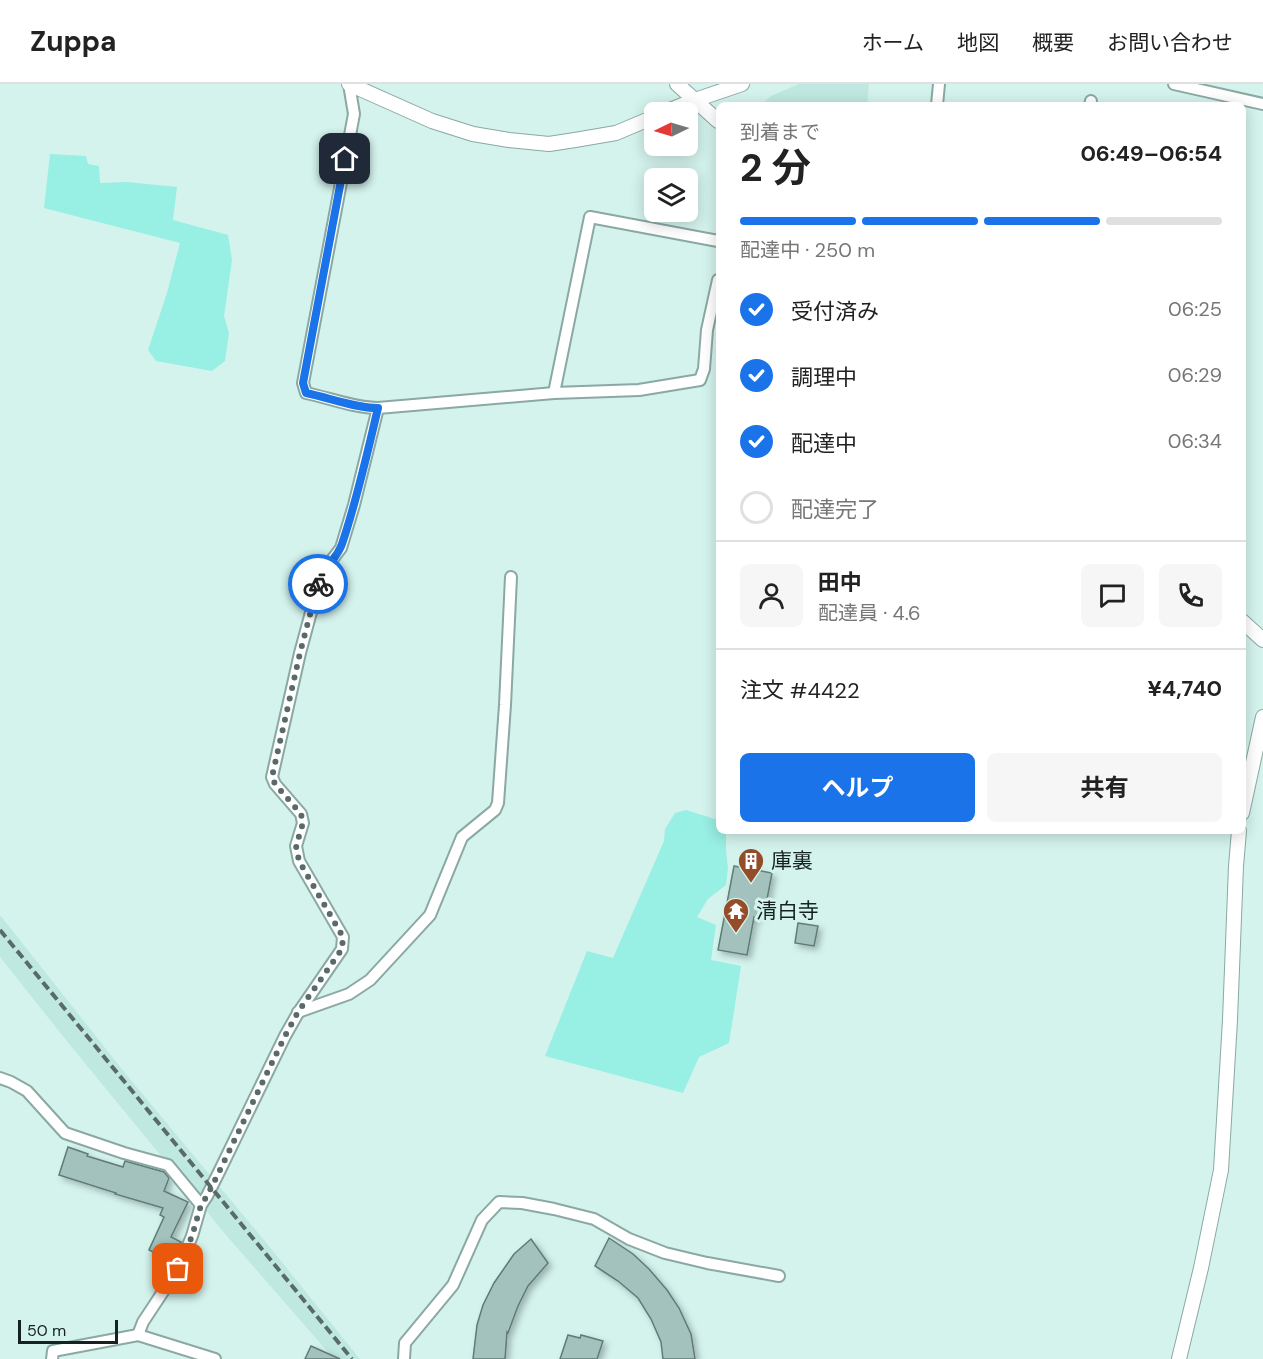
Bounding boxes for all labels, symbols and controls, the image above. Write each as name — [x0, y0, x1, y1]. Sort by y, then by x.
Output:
text: Zuppa — [30, 23, 117, 60]
text: ホーム — [862, 29, 924, 57]
text: 地図 — [957, 29, 999, 57]
text: 概要 — [1032, 29, 1074, 57]
text: お問い合わせ — [1107, 29, 1233, 57]
north arrow — [644, 102, 698, 156]
map controls — [644, 102, 698, 222]
text: 到着まで — [740, 119, 820, 145]
pin — [319, 133, 370, 184]
text: 06:49–06:54 — [1080, 139, 1222, 168]
icon: home — [328, 142, 361, 175]
text: 2 分 — [740, 142, 811, 193]
button: layers — [644, 168, 698, 222]
text: 配達中 · 250 m — [740, 237, 875, 263]
icon: check — [740, 293, 773, 326]
text: 06:25 — [1168, 296, 1222, 322]
text: 受付済み — [791, 297, 879, 326]
icon: check — [740, 359, 773, 392]
text: 06:29 — [1168, 362, 1222, 388]
text: 調理中 — [791, 363, 857, 392]
icon: check — [740, 425, 773, 458]
text: 06:34 — [1168, 428, 1222, 454]
text: 配達中 — [791, 429, 857, 458]
text: 配達完了 — [791, 495, 879, 524]
courier — [288, 554, 348, 614]
button: person — [740, 564, 803, 627]
button: chat — [1081, 564, 1144, 627]
button: phone — [1159, 564, 1222, 627]
icon: bike — [302, 568, 335, 601]
text: 田中 — [818, 568, 862, 597]
text: 配達員 · 4.6 — [818, 600, 921, 626]
text: ¥4,740 — [1148, 674, 1222, 703]
text: 注文 #4422 — [740, 676, 860, 705]
button: ヘルプ — [740, 753, 975, 822]
button: 共有 — [987, 753, 1222, 822]
building icon: 庫裏 — [736, 846, 766, 884]
place label: 庫裏 — [771, 847, 813, 875]
temple icon: 清白寺 — [721, 896, 751, 934]
place label: 清白寺 — [756, 897, 819, 925]
pin — [152, 1243, 203, 1294]
icon: bag — [161, 1252, 194, 1285]
scale bar — [18, 1317, 118, 1344]
text: 50 m — [27, 1320, 66, 1341]

